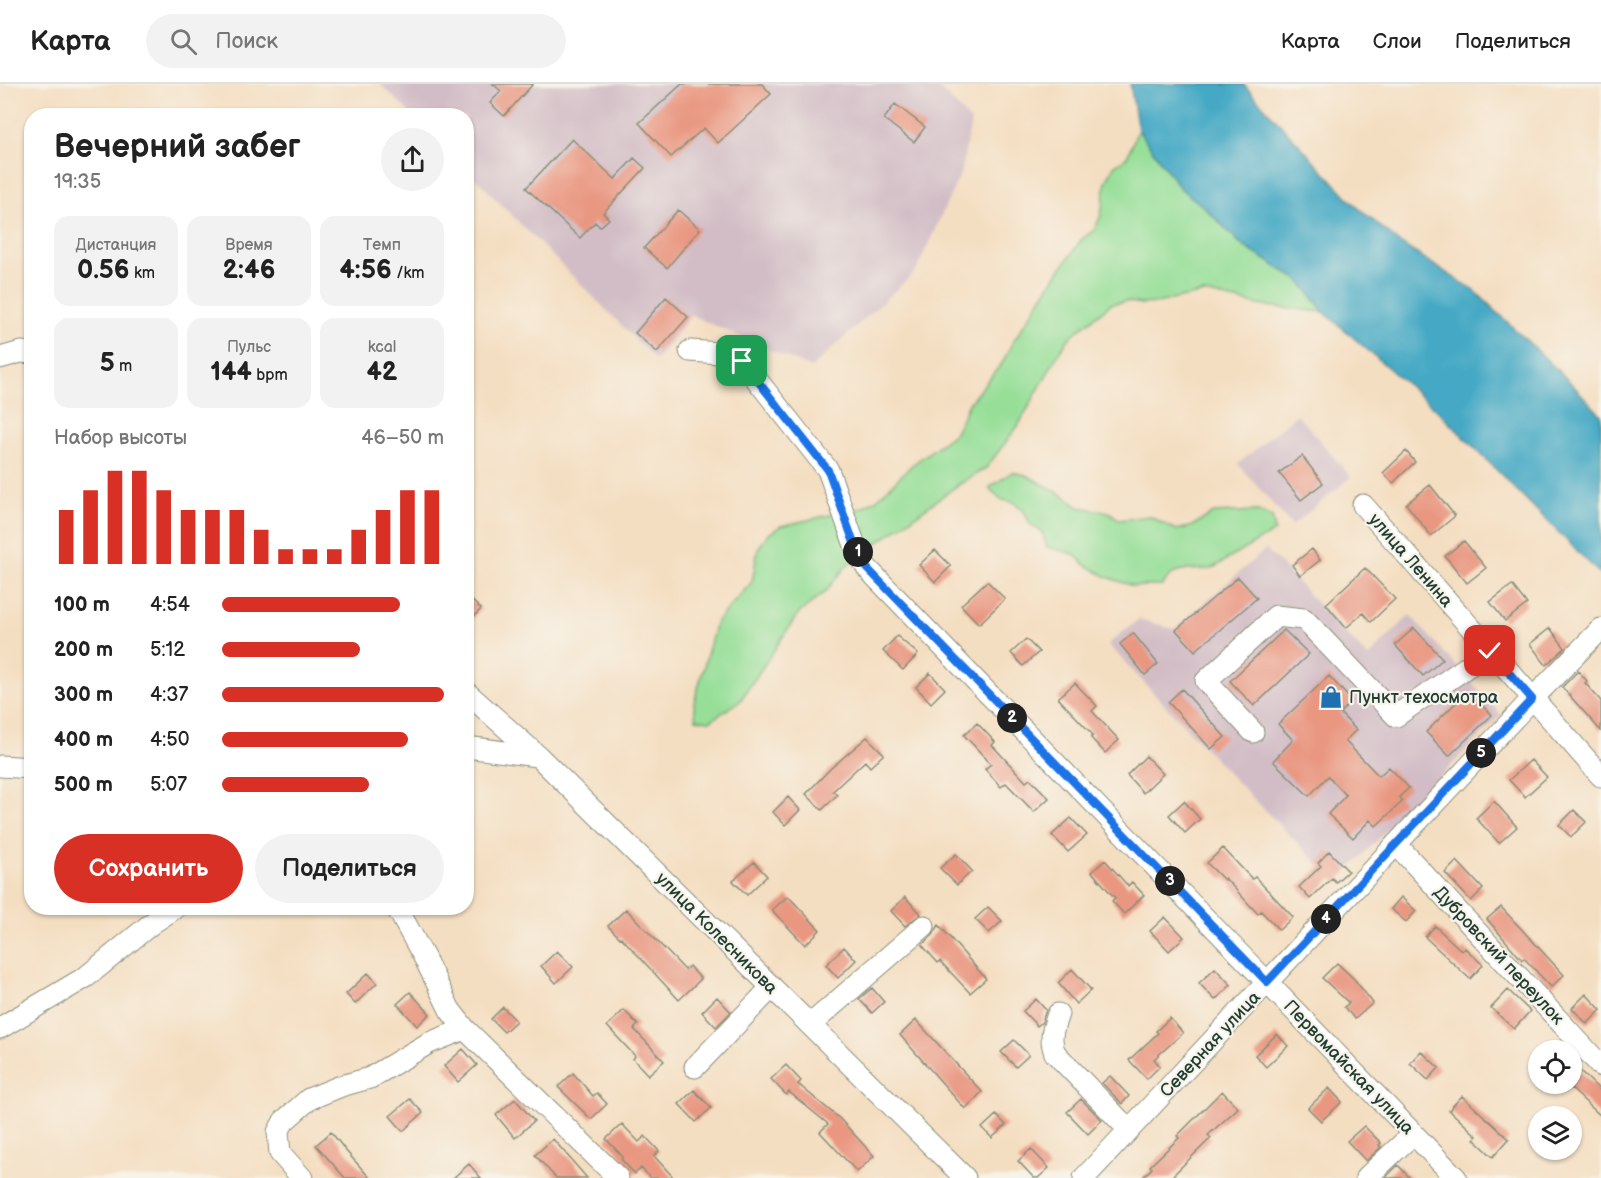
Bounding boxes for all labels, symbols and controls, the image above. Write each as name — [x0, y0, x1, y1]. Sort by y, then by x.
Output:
search box — [146, 14, 566, 68]
text: Карта — [30, 25, 110, 58]
icon: search — [167, 25, 200, 58]
text: Поиск — [215, 28, 278, 55]
text: Карта — [1281, 29, 1340, 54]
text: Слои — [1373, 29, 1422, 54]
text: Поделиться — [1455, 29, 1571, 54]
text: Вечерний забег — [54, 127, 301, 167]
button: share — [381, 128, 444, 191]
text: 19:35 — [54, 170, 101, 194]
text: Дистанция — [76, 236, 156, 255]
text: Время — [225, 236, 273, 255]
text: Темп — [363, 236, 401, 255]
text: 0.56 — [77, 255, 130, 286]
text: 2:46 — [223, 255, 275, 286]
text: 4:56 — [340, 255, 392, 286]
text: km — [130, 264, 155, 283]
text: /km — [392, 264, 424, 283]
pin — [716, 335, 767, 386]
text: Пульс — [227, 338, 271, 357]
text: kcal — [368, 338, 396, 357]
icon: arrive — [725, 344, 758, 377]
text: 5 — [100, 348, 115, 379]
text: m — [115, 357, 132, 376]
text: 144 — [210, 357, 252, 388]
text: 42 — [367, 357, 397, 388]
text: bpm — [252, 366, 288, 385]
text: Набор высоты — [54, 426, 187, 450]
text: 46–50 m — [361, 426, 444, 450]
street label: улица Ленина — [1364, 509, 1457, 612]
pin: 1 — [843, 537, 873, 567]
text: 1 — [855, 542, 861, 561]
text: 100 m — [54, 593, 110, 617]
text: 4:54 — [150, 593, 190, 617]
pin — [1464, 625, 1515, 676]
icon: check — [1473, 634, 1506, 667]
text: 200 m — [54, 638, 113, 662]
text: 5:12 — [150, 638, 185, 662]
text: 300 m — [54, 683, 113, 707]
text: 4:37 — [150, 683, 188, 707]
shop icon: Пункт техосмотра — [1318, 684, 1344, 710]
place label: Пункт техосмотра — [1349, 687, 1499, 708]
pin: 2 — [997, 703, 1027, 733]
text: 2 — [1007, 708, 1017, 727]
text: 400 m — [54, 728, 113, 752]
text: 4:50 — [150, 728, 189, 752]
pin: 5 — [1466, 738, 1496, 768]
text: 5 — [1476, 743, 1486, 762]
text: 500 m — [54, 773, 113, 797]
text: 5:07 — [150, 773, 187, 797]
button: Сохранить — [54, 834, 243, 903]
button: Поделиться — [255, 834, 444, 903]
pin: 3 — [1155, 866, 1185, 896]
street label: улица Колесникова — [651, 868, 782, 999]
text: 3 — [1165, 871, 1175, 890]
street label: Дубровский переулок — [1429, 882, 1569, 1029]
pin: 4 — [1311, 904, 1341, 934]
text: 4 — [1321, 909, 1331, 928]
street label: Северная улица — [1156, 987, 1265, 1102]
street label: Первомайская улица — [1279, 996, 1418, 1139]
map controls — [1528, 1040, 1582, 1160]
button: locate — [1528, 1040, 1582, 1094]
button: layers — [1528, 1106, 1582, 1160]

